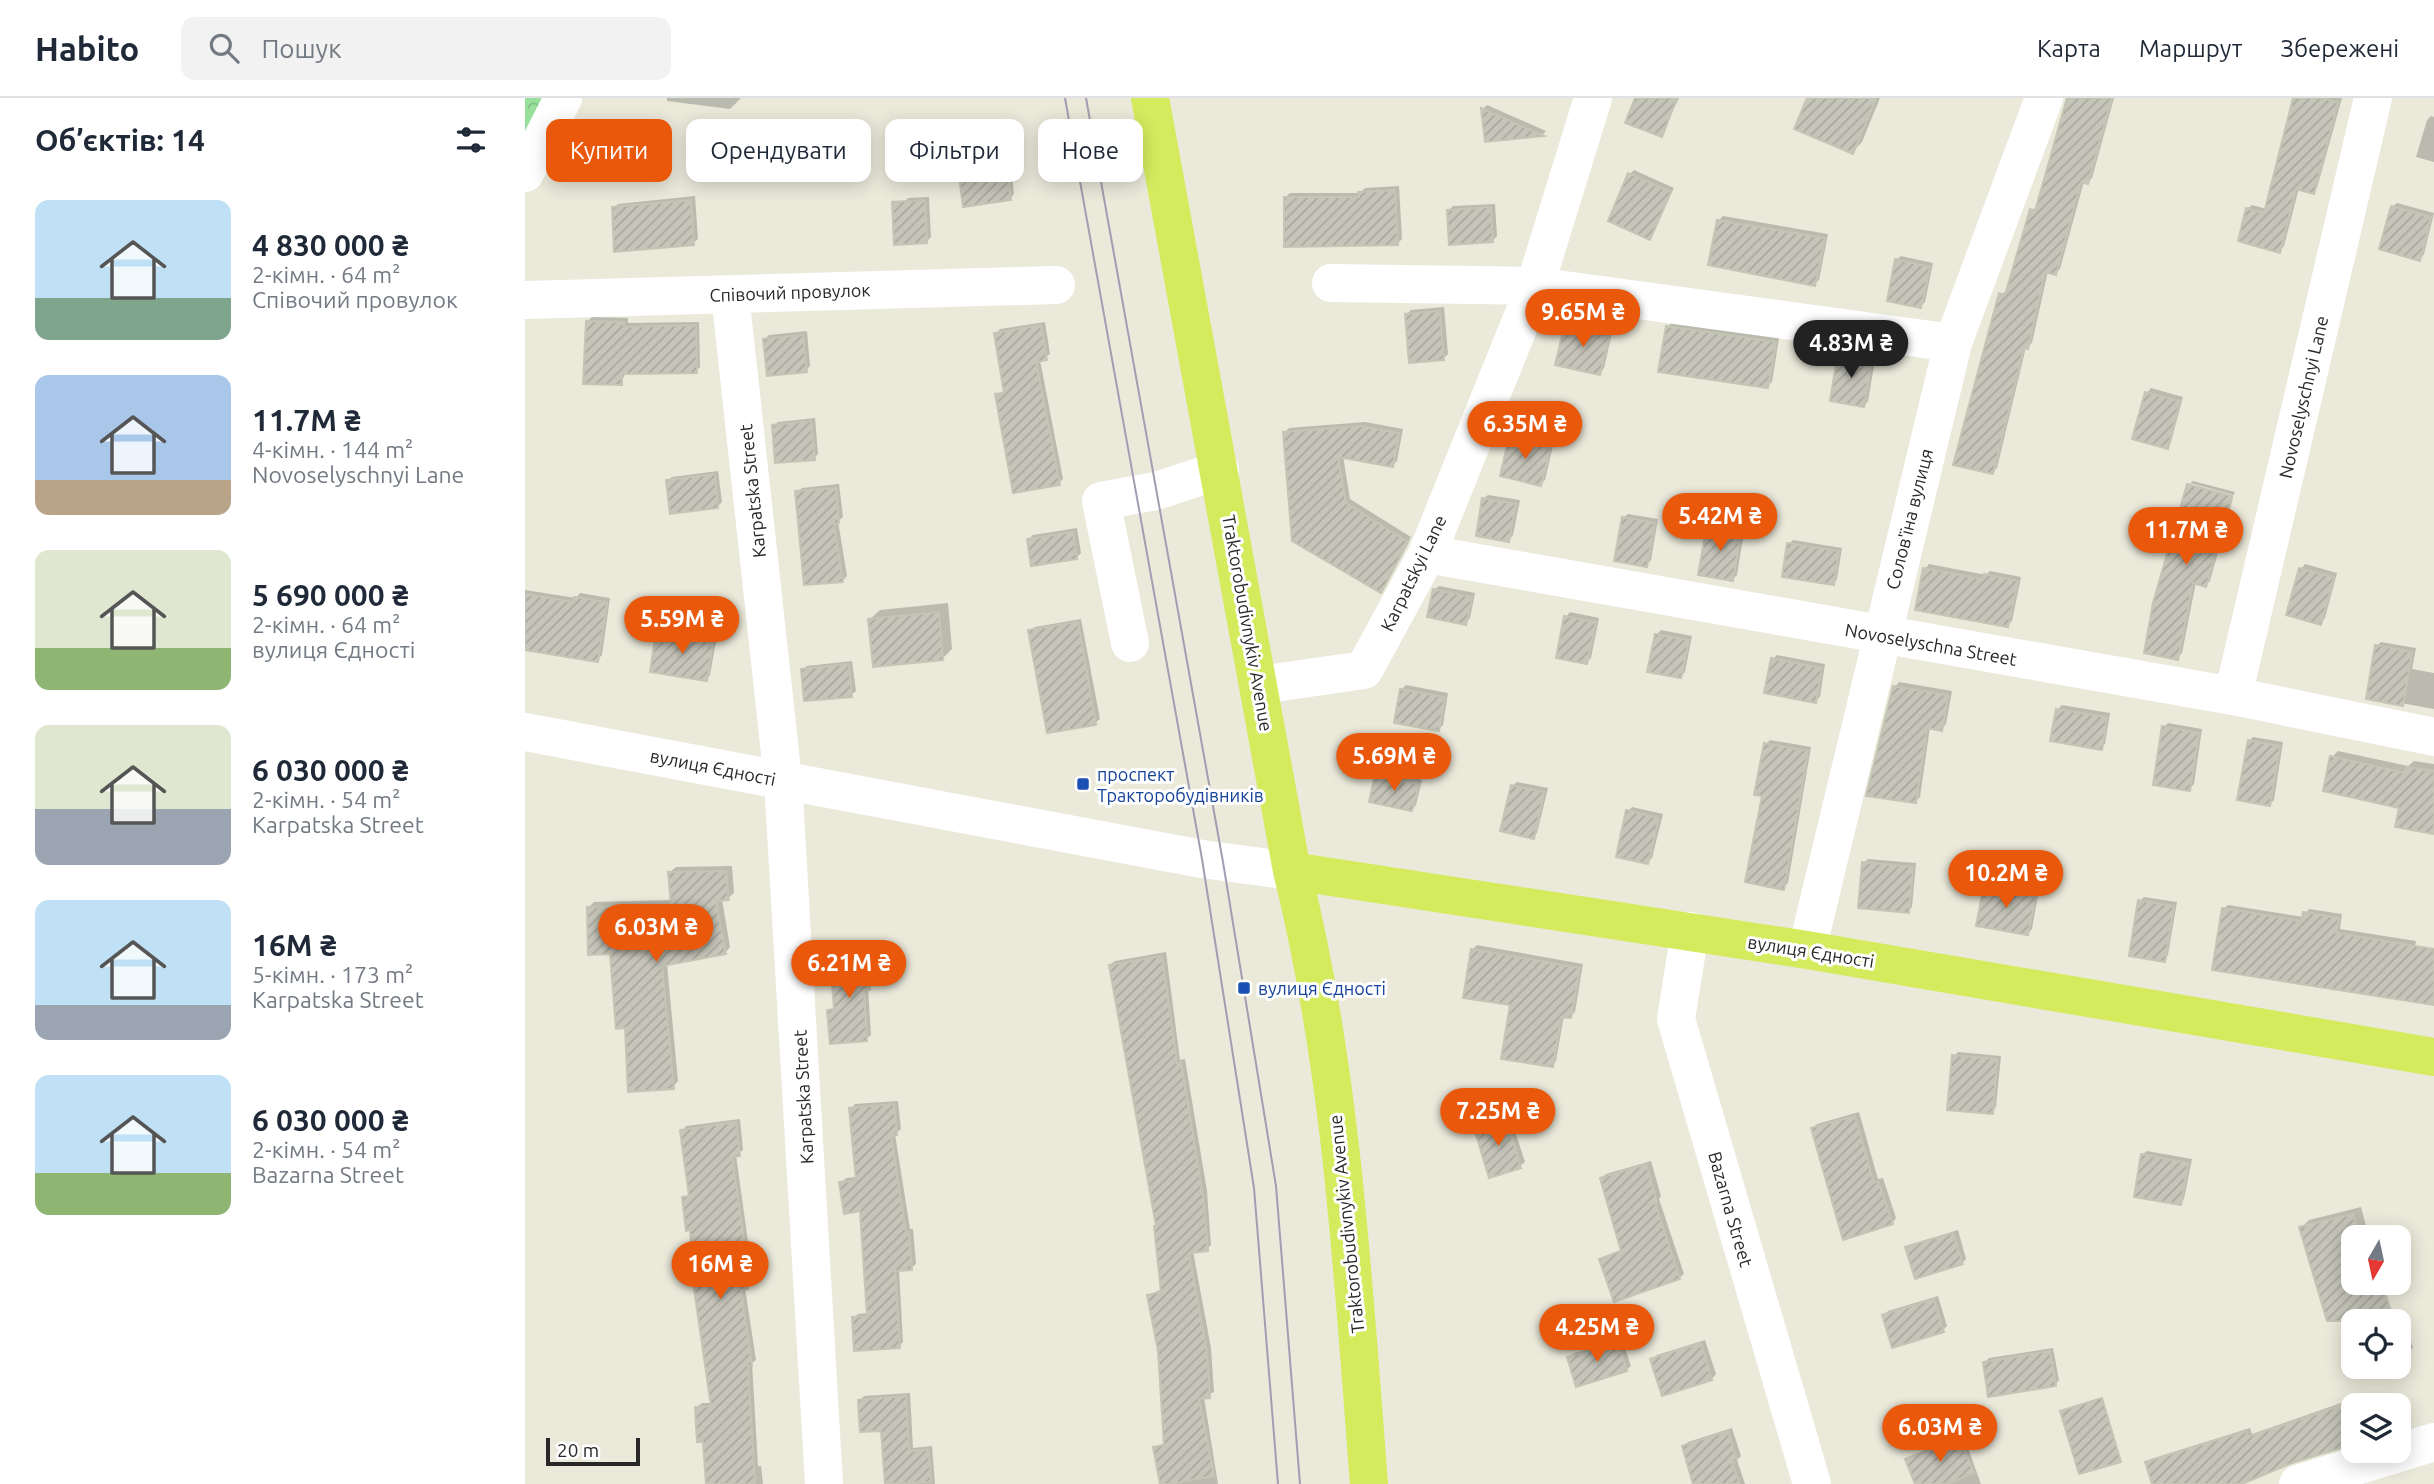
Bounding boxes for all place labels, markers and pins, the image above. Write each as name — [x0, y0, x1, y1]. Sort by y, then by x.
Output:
pin: 9.65M ₴ — [1518, 289, 1648, 349]
pin: 4.83M ₴ — [1786, 320, 1916, 380]
pin: 6.35M ₴ — [1460, 402, 1590, 461]
pin: 5.42M ₴ — [1655, 494, 1785, 553]
pin: 11.7M ₴ — [2121, 508, 2251, 567]
pin: 5.59M ₴ — [617, 596, 747, 656]
pin: 5.69M ₴ — [1329, 734, 1459, 793]
place label: проспект Тракторобудівників — [1097, 764, 1264, 805]
marker: проспект Тракторобудівників — [1075, 776, 1091, 792]
pin: 10.2M ₴ — [1941, 850, 2071, 910]
pin: 6.03M ₴ — [591, 904, 721, 964]
pin: 6.21M ₴ — [784, 940, 914, 1000]
place label: вулиця Єдності — [1258, 978, 1386, 998]
marker: вулиця Єдності — [1236, 980, 1252, 996]
pin: 7.25M ₴ — [1433, 1088, 1563, 1148]
pin: 16M ₴ — [671, 1242, 769, 1301]
pin: 4.25M ₴ — [1532, 1304, 1662, 1364]
pin: 6.03M ₴ — [1875, 1404, 2005, 1464]

